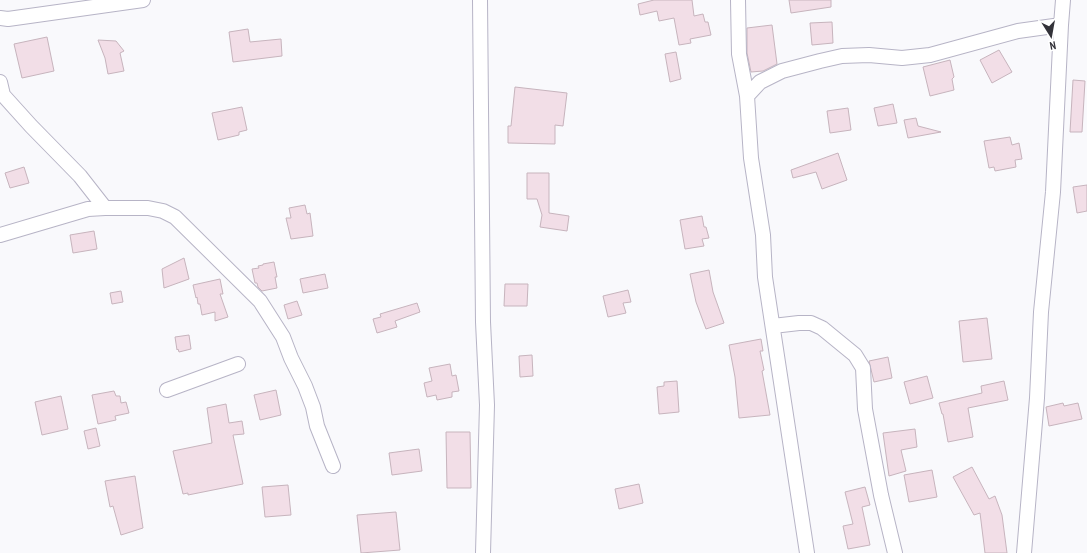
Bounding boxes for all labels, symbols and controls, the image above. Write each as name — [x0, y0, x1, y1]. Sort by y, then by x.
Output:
north arrow — [1031, 16, 1071, 56]
text: N — [1049, 38, 1057, 53]

